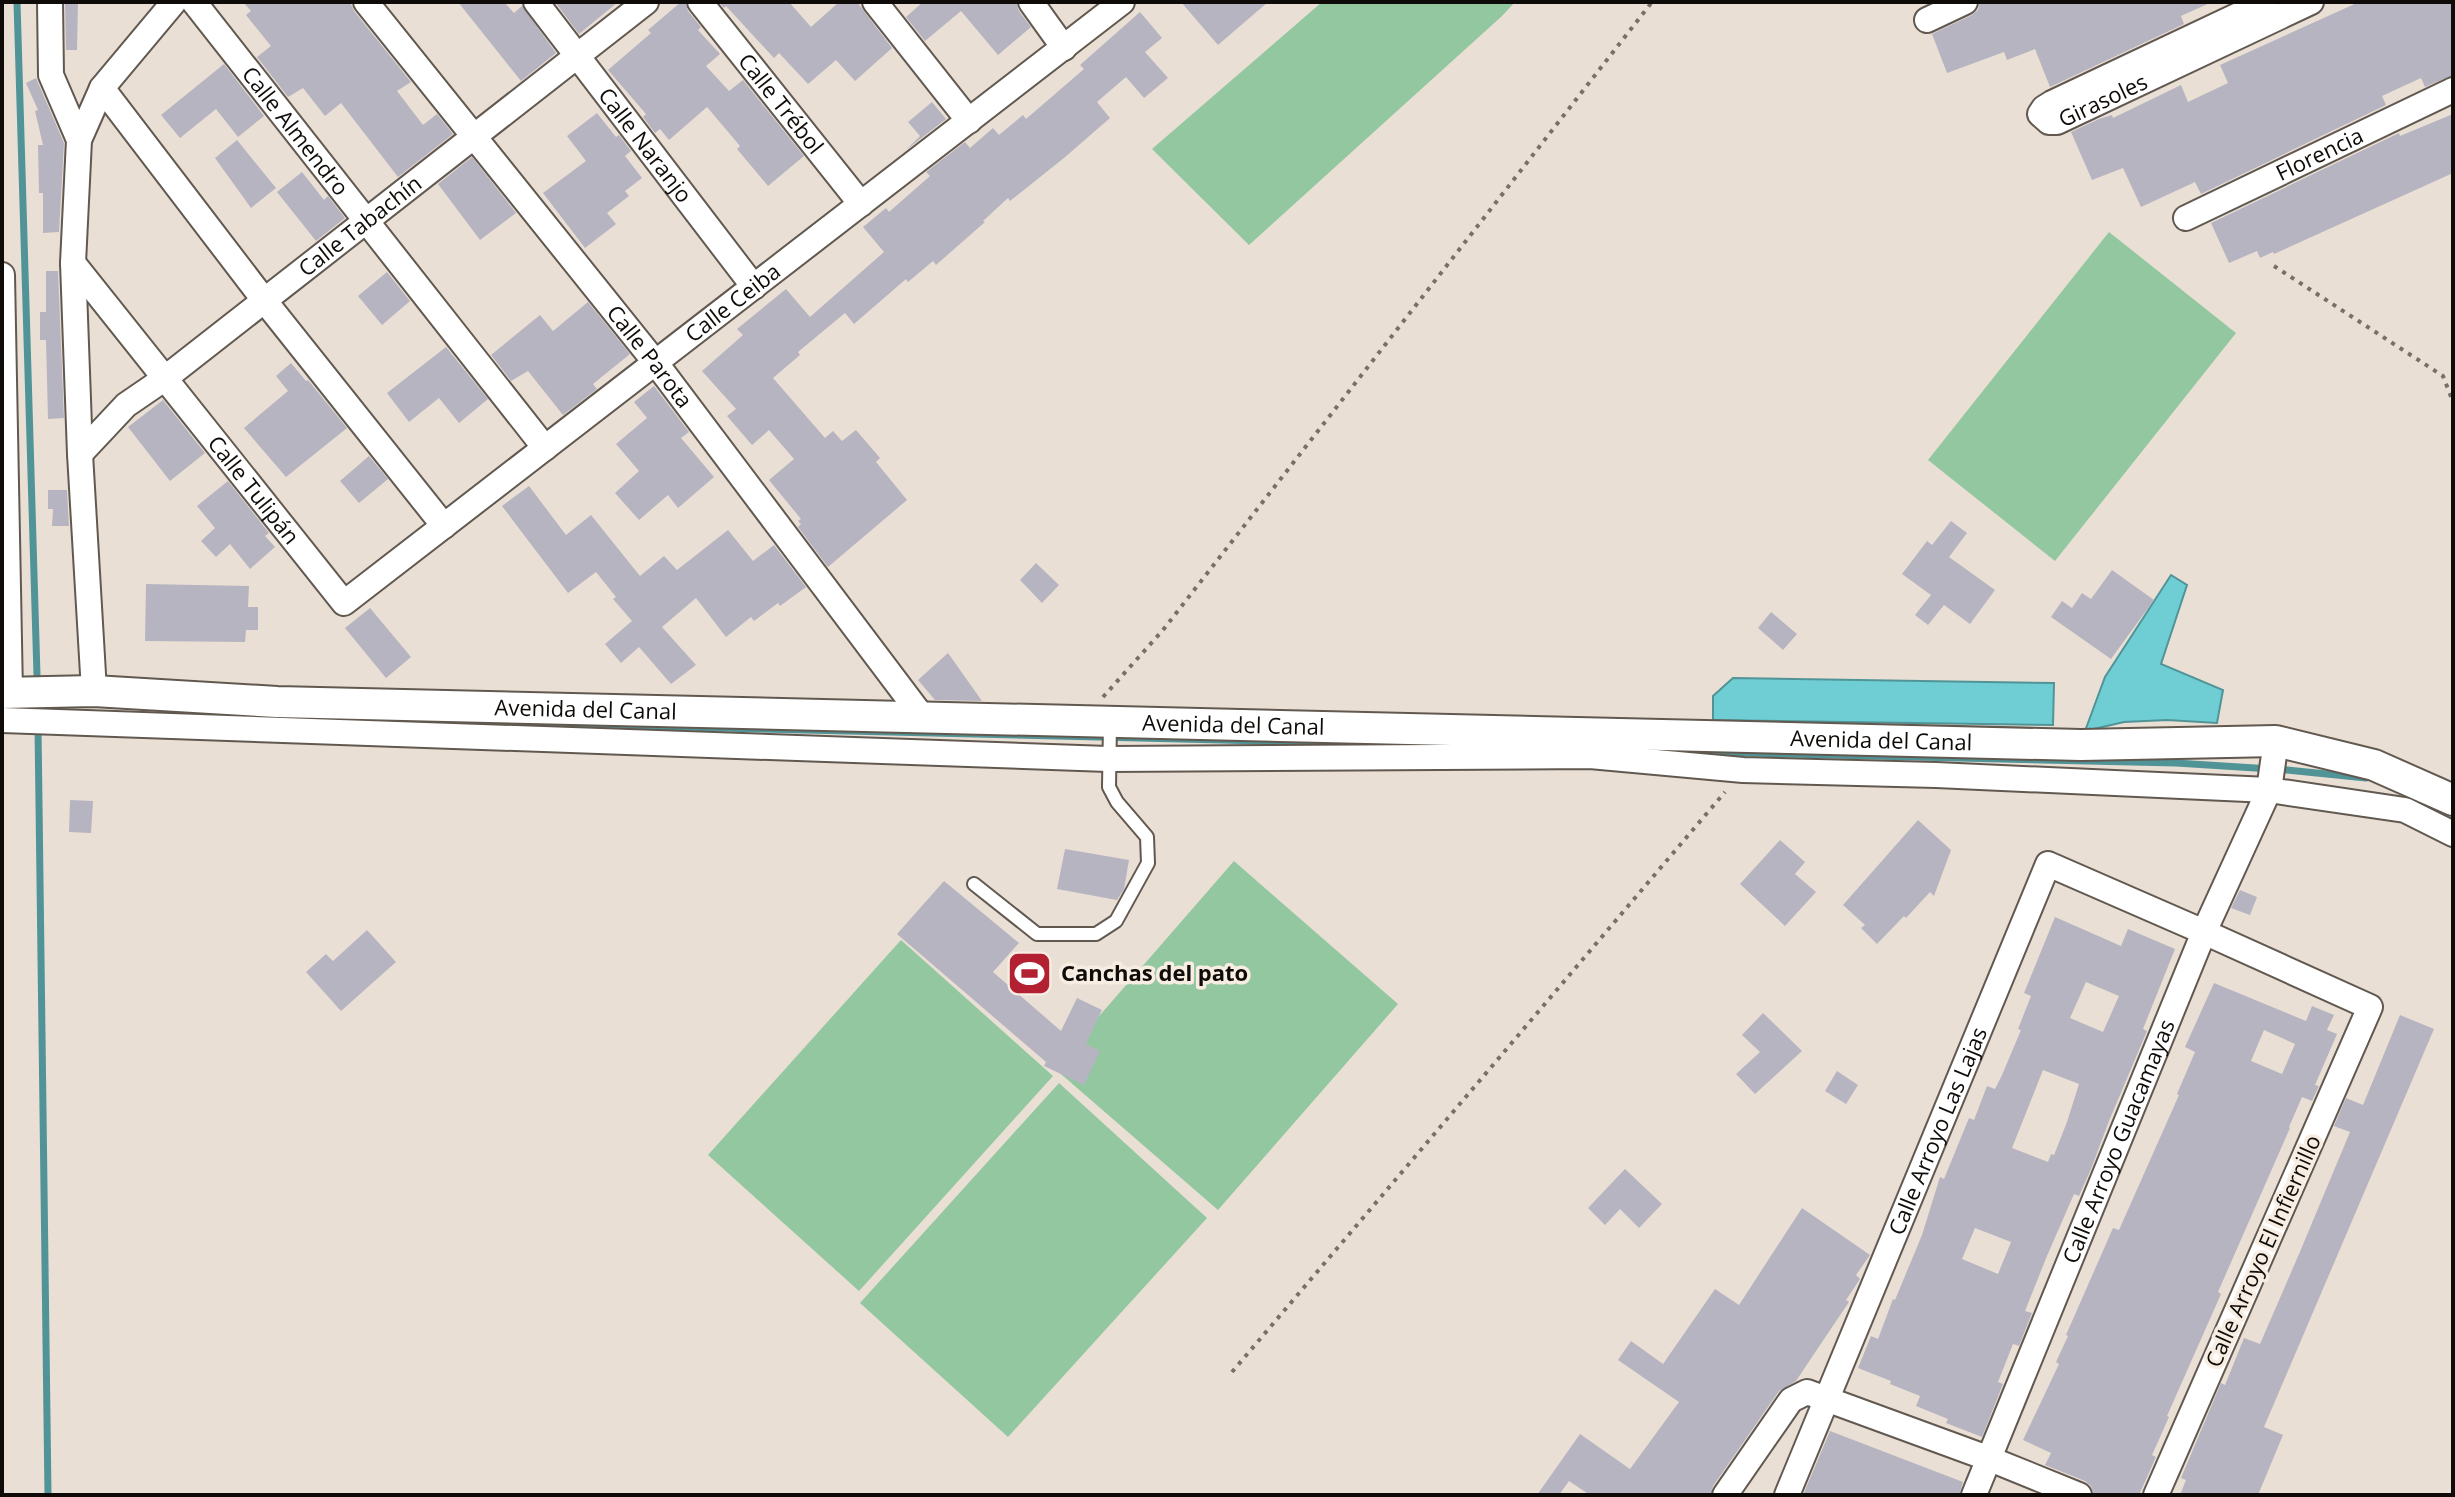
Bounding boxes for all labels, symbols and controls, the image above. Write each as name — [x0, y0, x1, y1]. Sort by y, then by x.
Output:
street label: Calle Trébol — [732, 46, 831, 160]
street label: Calle Almendro — [236, 59, 356, 201]
street label: Girasoles — [2053, 66, 2152, 133]
street label: Calle Naranjo — [592, 81, 700, 208]
street label: Florencia — [2270, 119, 2368, 187]
street label: Calle Tabachín — [292, 167, 427, 283]
street label: Calle Ceiba — [678, 256, 786, 348]
street label: Calle Parota — [601, 298, 700, 413]
street label: Calle Tulipán — [202, 428, 307, 550]
street label: Avenida del Canal — [494, 691, 677, 726]
street label: Avenida del Canal — [1142, 707, 1325, 741]
street label: Avenida del Canal — [1790, 722, 1973, 756]
sports icon: Canchas del pato — [1006, 949, 1054, 997]
place label: Canchas del pato — [1061, 957, 1248, 987]
street label: Calle Arroyo Guacamayas — [2054, 1014, 2181, 1268]
street label: Calle Arroyo Las Lajas — [1880, 1022, 1993, 1239]
street label: Calle Arroyo El Infiernillo — [2197, 1130, 2327, 1371]

